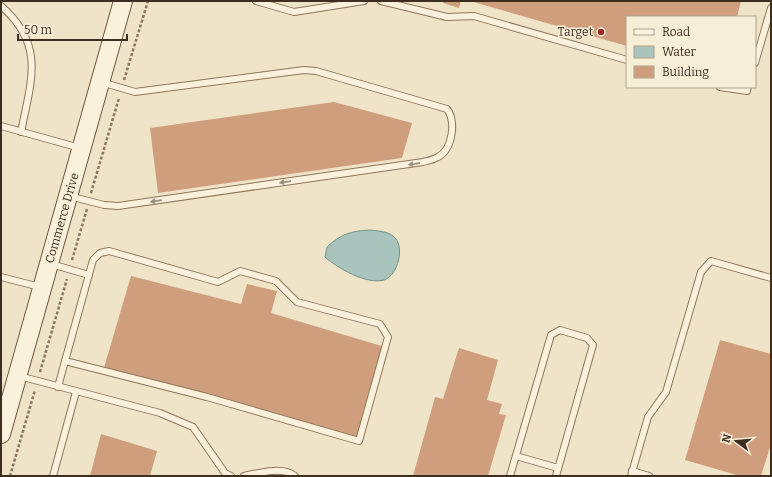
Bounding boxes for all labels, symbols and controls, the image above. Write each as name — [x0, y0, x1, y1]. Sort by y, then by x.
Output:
scale bar — [18, 16, 127, 42]
legend — [626, 16, 756, 88]
text: 50 m — [24, 23, 53, 37]
place label: Target — [558, 25, 594, 39]
text: Road — [662, 25, 690, 39]
marker: Target — [596, 27, 606, 37]
text: Water — [662, 45, 697, 59]
text: Building — [662, 65, 709, 79]
one-way arrow — [408, 161, 420, 167]
street label: Commerce Drive — [42, 171, 82, 265]
one-way arrow — [279, 179, 291, 185]
one-way arrow — [150, 198, 163, 204]
north arrow — [716, 421, 756, 461]
text: N — [719, 432, 734, 444]

